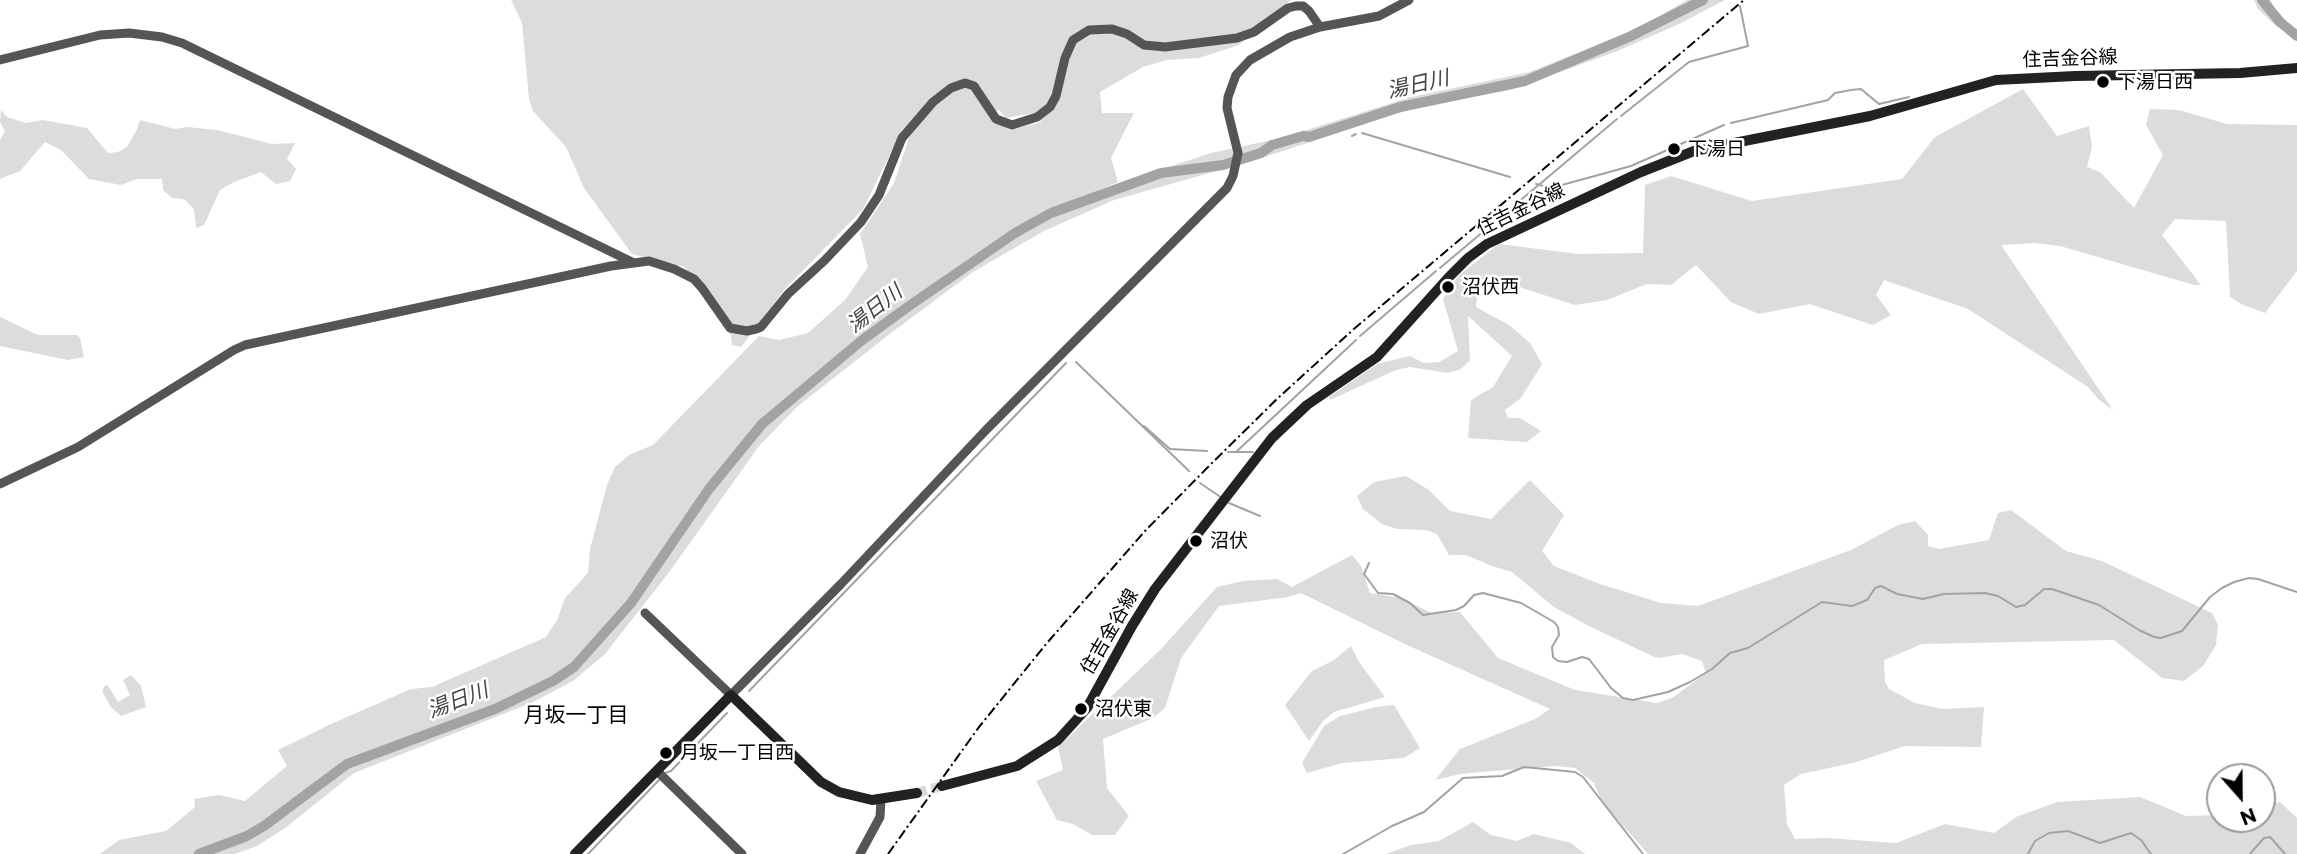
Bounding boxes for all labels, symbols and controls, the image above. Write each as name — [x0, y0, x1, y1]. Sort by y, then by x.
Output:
street label: 住吉金谷線 — [2022, 46, 2118, 72]
water label: 湯日川 — [1384, 66, 1452, 104]
place label: 下湯日西 — [2117, 71, 2193, 93]
marker: 下湯日西 — [2095, 74, 2111, 90]
place label: 下湯日 — [1688, 138, 1745, 160]
marker: 下湯日 — [1666, 141, 1682, 157]
street label: 住吉金谷線 — [1473, 179, 1569, 241]
place label: 沼伏西 — [1462, 276, 1519, 298]
marker: 沼伏西 — [1440, 279, 1456, 295]
water label: 湯日川 — [842, 280, 908, 338]
place label: 沼伏 — [1210, 530, 1248, 552]
marker: 沼伏 — [1188, 533, 1204, 549]
street label: 住吉金谷線 — [1076, 585, 1144, 679]
water label: 湯日川 — [424, 678, 492, 724]
place label: 沼伏東 — [1095, 698, 1152, 720]
marker: 沼伏東 — [1073, 701, 1089, 717]
district label: 月坂一丁目 — [524, 703, 628, 729]
place label: 月坂一丁目西 — [680, 742, 794, 764]
marker: 月坂一丁目西 — [658, 745, 674, 761]
north arrow — [2206, 763, 2276, 833]
text: N — [2237, 803, 2259, 830]

